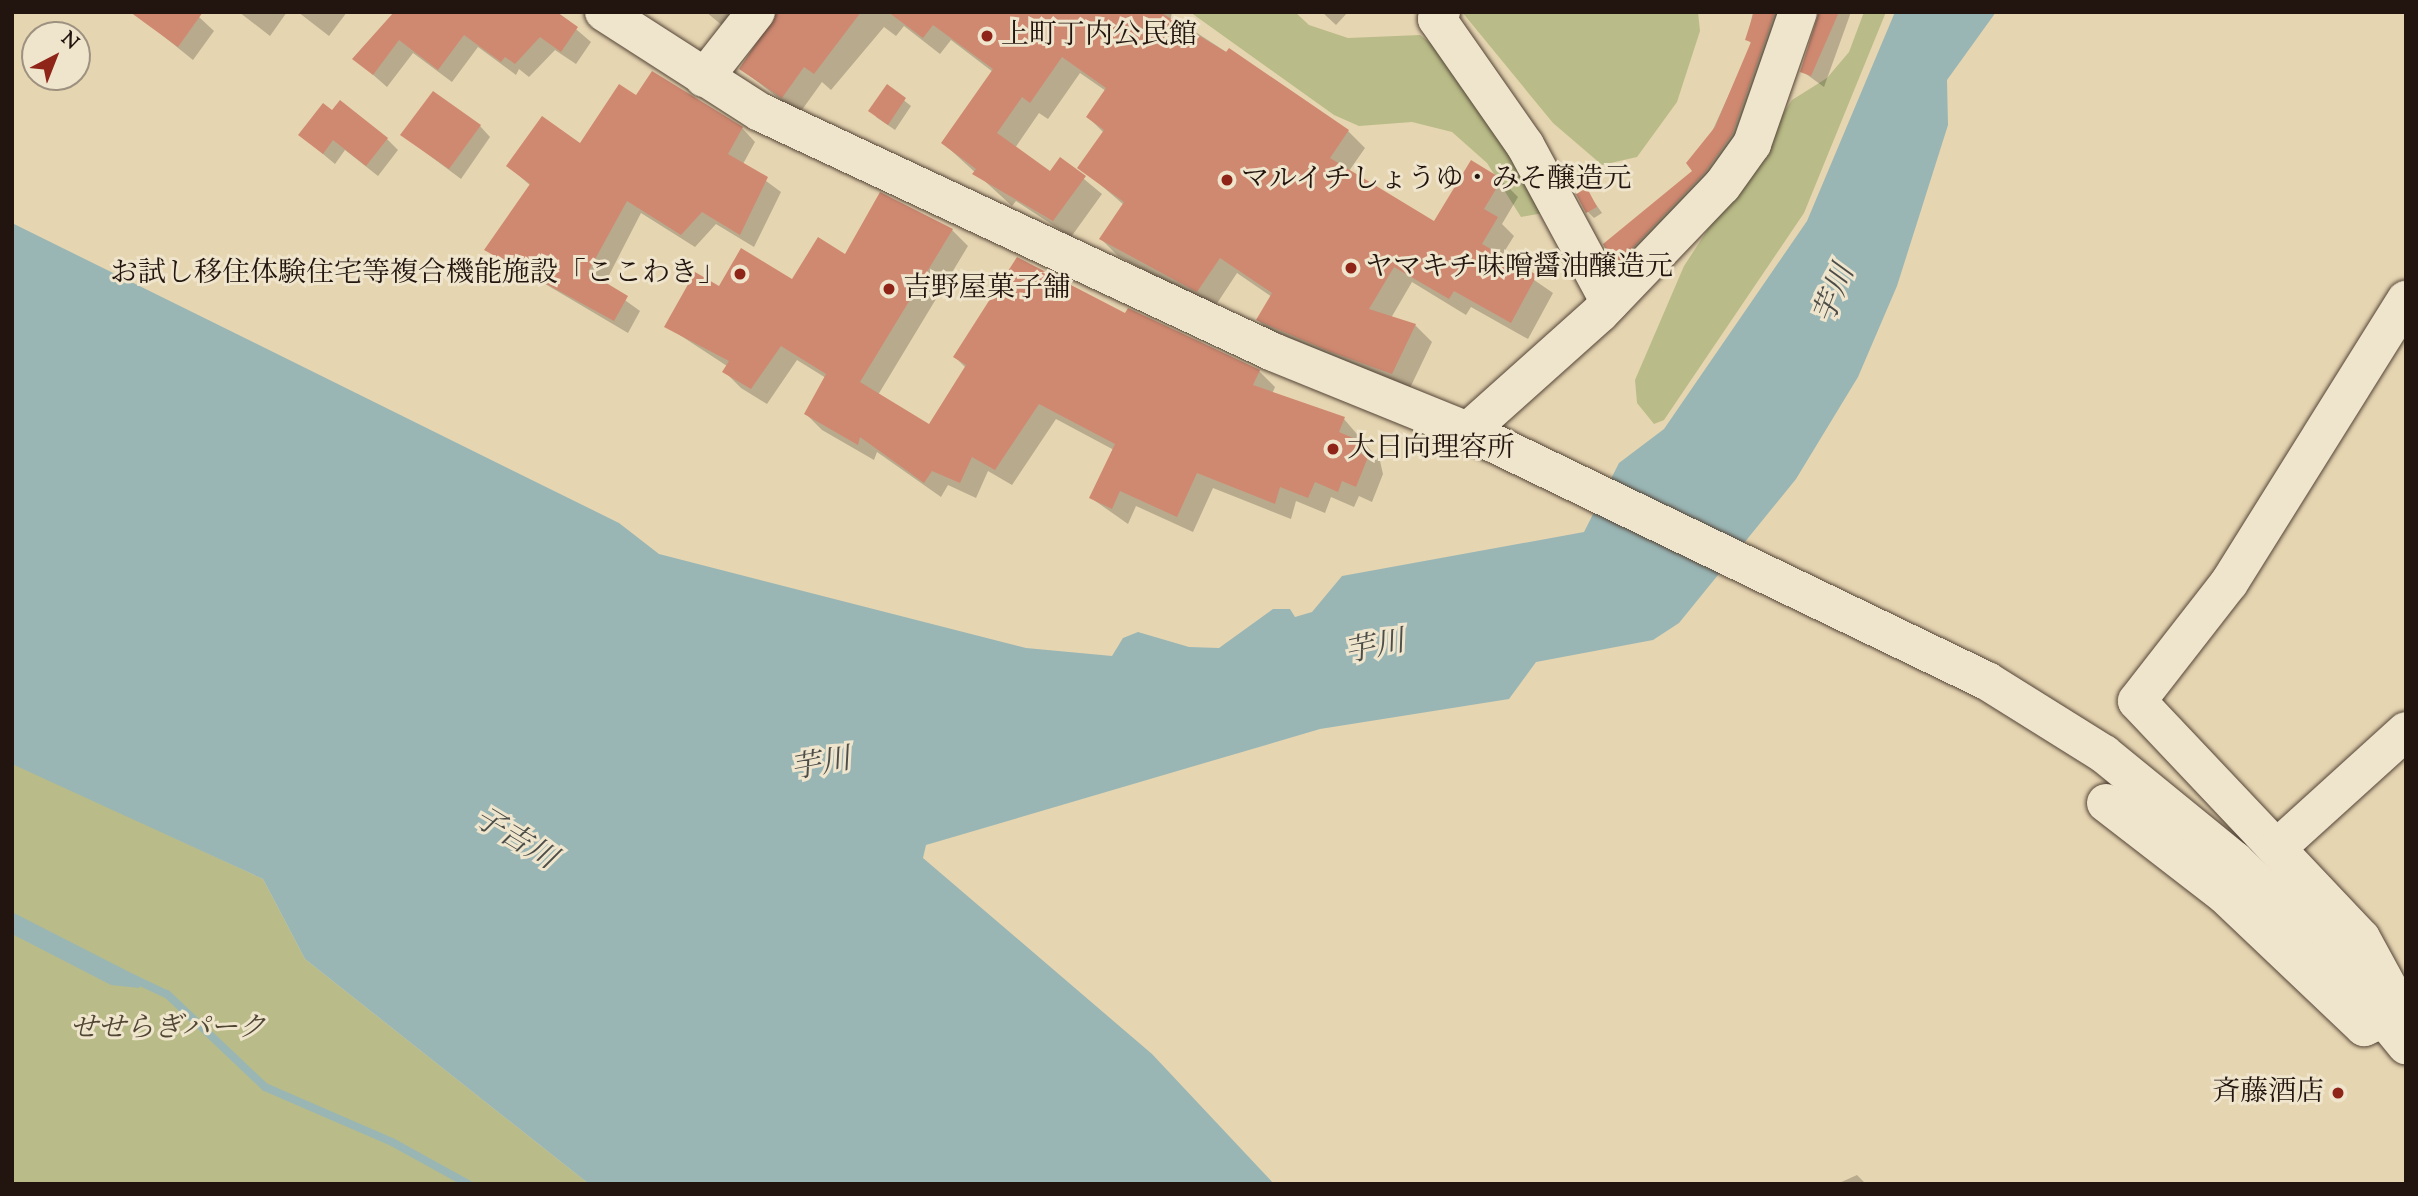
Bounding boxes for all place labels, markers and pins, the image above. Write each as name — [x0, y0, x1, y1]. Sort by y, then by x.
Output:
place label: 上町丁内公民館 — [1001, 19, 1197, 53]
marker: 上町丁内公民館 — [979, 28, 995, 44]
place label: マルイチしょうゆ・みそ醸造元 — [1241, 163, 1633, 197]
marker: マルイチしょうゆ・みそ醸造元 — [1219, 172, 1235, 188]
place label: ヤマキチ味噌醤油醸造元 — [1365, 251, 1673, 285]
place label: お試し移住体験住宅等複合機能施設「ここわき」 — [110, 257, 726, 291]
marker: ヤマキチ味噌醤油醸造元 — [1343, 260, 1359, 276]
marker: お試し移住体験住宅等複合機能施設「ここわき」 — [732, 266, 748, 282]
place label: 吉野屋菓子舗 — [903, 272, 1071, 306]
marker: 吉野屋菓子舗 — [881, 281, 897, 297]
place label: 大日向理容所 — [1347, 432, 1515, 466]
marker: 大日向理容所 — [1325, 441, 1341, 457]
place label: 斉藤酒店 — [2212, 1076, 2324, 1110]
marker: 斉藤酒店 — [2330, 1085, 2346, 1101]

